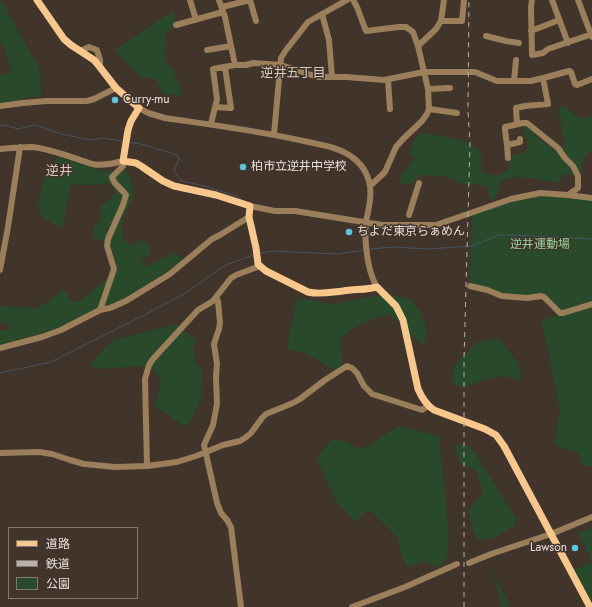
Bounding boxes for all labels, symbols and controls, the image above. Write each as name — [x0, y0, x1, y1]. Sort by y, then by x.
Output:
district label: 逆井五丁目 — [261, 66, 325, 82]
place label: Curry-mu — [123, 93, 170, 107]
marker: Curry-mu — [110, 95, 120, 105]
place label: 柏市立逆井中学校 — [251, 160, 347, 174]
marker: 柏市立逆井中学校 — [238, 162, 248, 172]
district label: 逆井 — [46, 164, 72, 180]
place label: ちよだ東京らぁめん — [357, 225, 465, 239]
marker: ちよだ東京らぁめん — [344, 227, 354, 237]
park label: 逆井運動場 — [510, 238, 570, 252]
legend — [8, 527, 138, 599]
text: 道路 — [46, 535, 70, 553]
place label: Lawson — [530, 541, 567, 555]
marker: Lawson — [570, 543, 580, 553]
text: 鉄道 — [46, 555, 70, 573]
text: 公園 — [46, 575, 70, 593]

